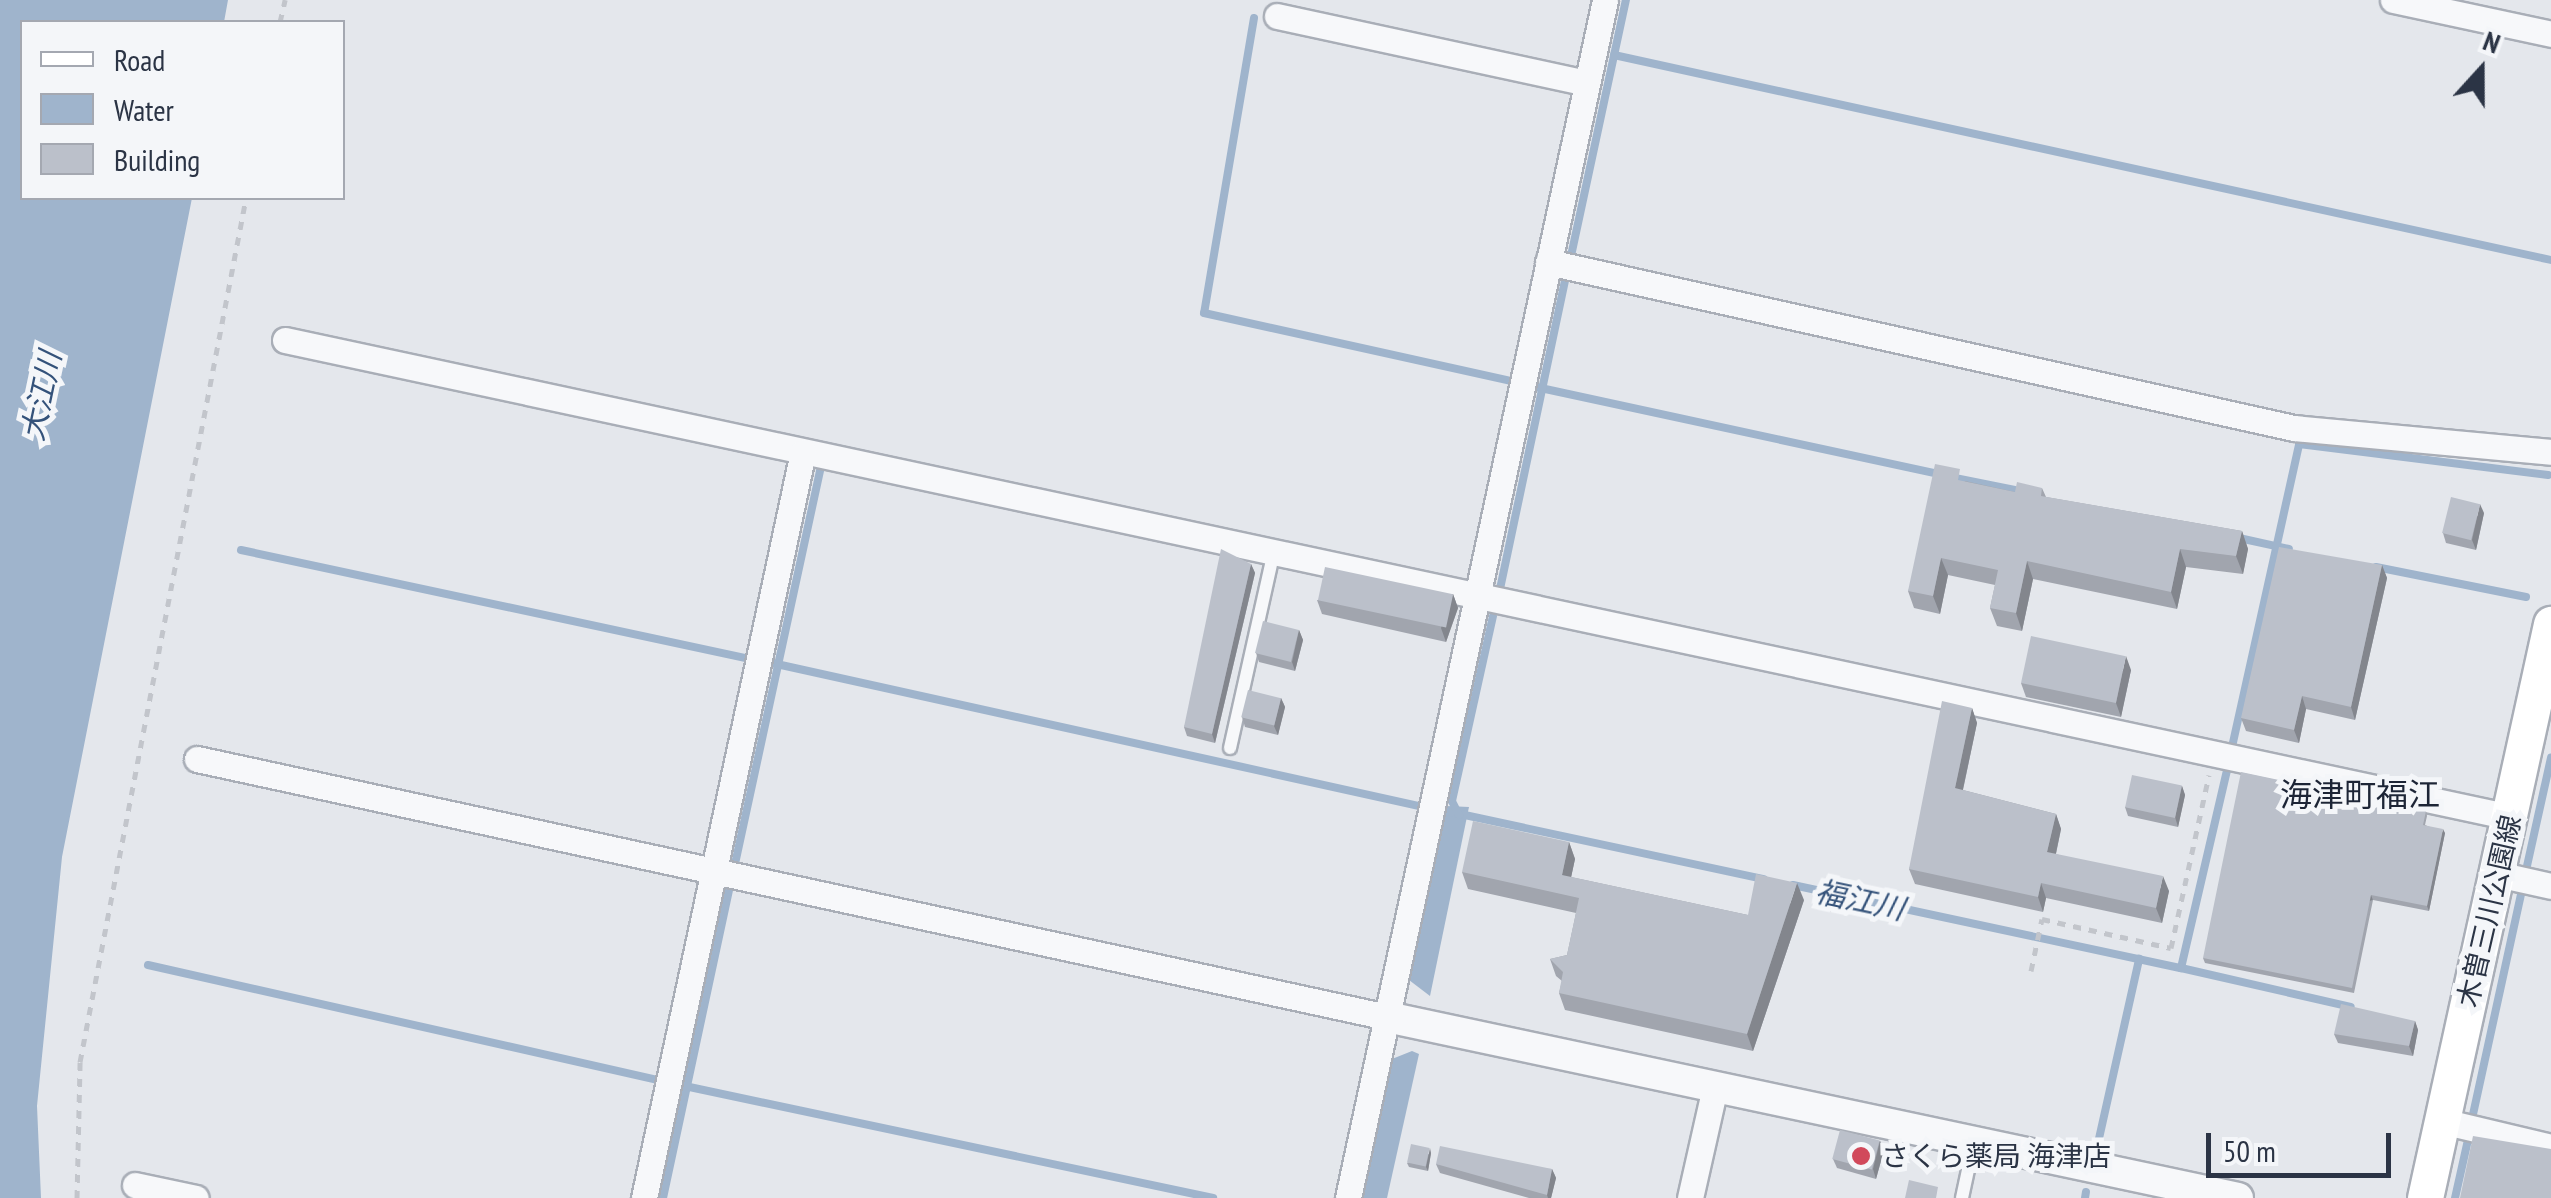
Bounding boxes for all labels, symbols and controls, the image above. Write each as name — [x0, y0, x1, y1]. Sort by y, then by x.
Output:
legend — [20, 20, 345, 200]
north arrow — [2431, 20, 2531, 120]
text: N — [2478, 22, 2506, 62]
text: Road — [114, 40, 165, 79]
text: Water — [114, 90, 174, 129]
text: Building — [114, 140, 200, 179]
water label: 大江川 — [14, 348, 68, 444]
district label: 海津町福江 — [2280, 775, 2440, 813]
street label: 木曽三川公園線 — [2451, 812, 2527, 1010]
water label: 福江川 — [1812, 873, 1908, 927]
scale bar — [2211, 1113, 2396, 1175]
text: 50 m — [2223, 1131, 2276, 1170]
place label: さくら薬局 海津店 — [1881, 1139, 2111, 1173]
marker: さくら薬局 海津店 — [1850, 1145, 1872, 1167]

